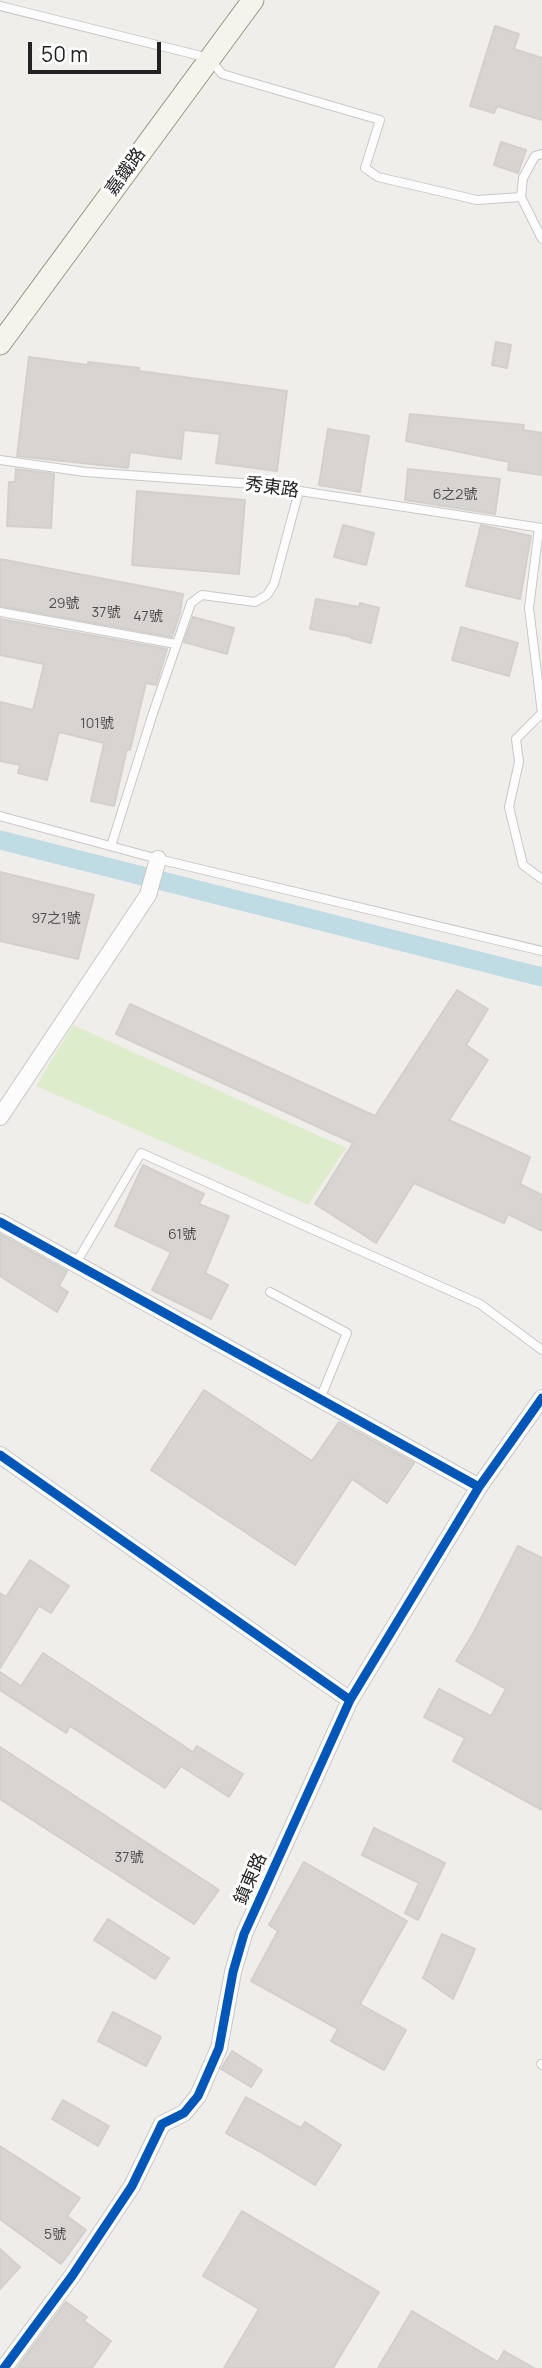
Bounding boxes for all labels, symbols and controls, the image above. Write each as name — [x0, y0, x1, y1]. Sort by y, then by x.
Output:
scale bar — [32, 28, 164, 72]
text: 50 m — [41, 40, 88, 68]
street label: 嘉鐵路 — [101, 144, 151, 200]
street label: 秀東路 — [244, 474, 300, 502]
house number: 6之2號 — [433, 487, 477, 503]
house number: 29號 — [49, 596, 79, 612]
house number: 37號 — [92, 605, 120, 621]
house number: 47號 — [133, 609, 163, 625]
house number: 101號 — [80, 716, 114, 732]
house number: 97之1號 — [32, 911, 80, 927]
house number: 61號 — [168, 1227, 196, 1243]
house number: 37號 — [115, 1850, 143, 1866]
street label: 鎮東路 — [230, 1850, 272, 1908]
house number: 5號 — [44, 2227, 66, 2243]

